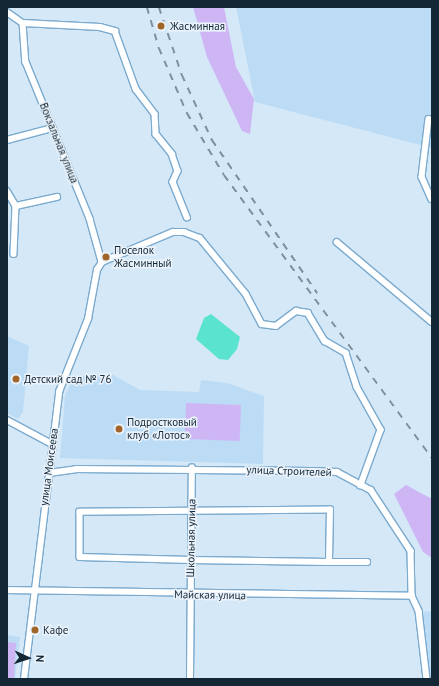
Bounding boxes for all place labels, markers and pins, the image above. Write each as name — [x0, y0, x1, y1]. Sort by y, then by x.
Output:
place label: Жасминная — [170, 19, 225, 33]
marker: Жасминная — [155, 20, 167, 32]
place label: Поселок Жасминный — [114, 244, 172, 270]
marker: Поселок Жасминный — [101, 252, 111, 262]
place label: Детский сад № 76 — [24, 372, 112, 386]
marker: Детский сад № 76 — [11, 374, 21, 384]
place label: Подростковый клуб «Лотос» — [127, 416, 197, 442]
marker: Подростковый клуб «Лотос» — [114, 424, 124, 434]
place label: Кафе — [43, 623, 68, 637]
marker: Кафе — [30, 625, 40, 635]

